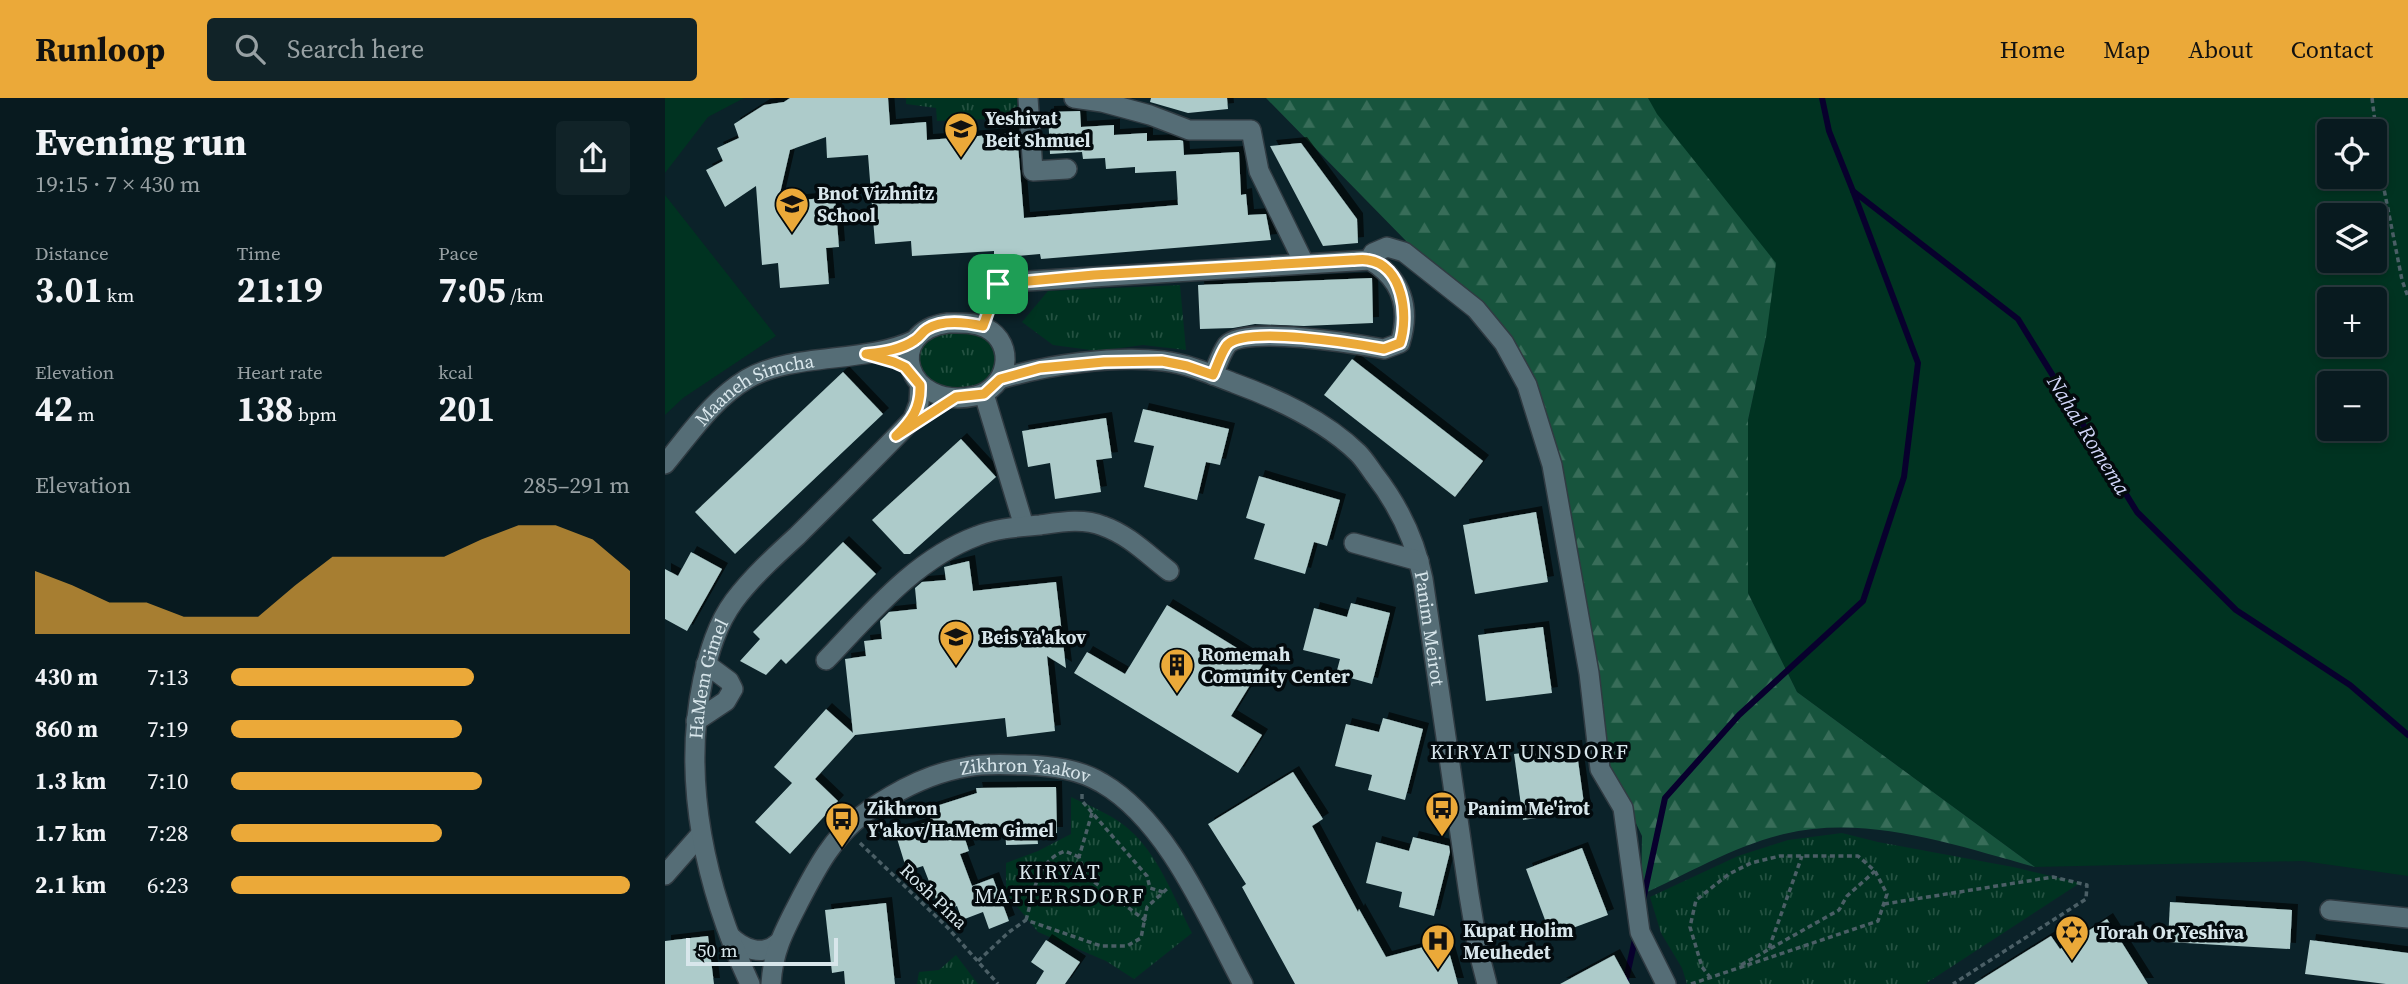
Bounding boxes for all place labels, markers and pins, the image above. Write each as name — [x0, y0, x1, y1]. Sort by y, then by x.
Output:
place label: Yeshivat Beit Shmuel — [985, 105, 1091, 153]
school or university icon: Yeshivat Beit Shmuel — [942, 110, 980, 159]
place label: Bnot Vizhnitz School — [817, 180, 934, 228]
school or university icon: Bnot Vizhnitz School — [773, 185, 811, 234]
pin — [968, 254, 1028, 314]
school or university icon: Beis Ya'akov — [937, 618, 975, 667]
place label: Beis Ya'akov — [981, 624, 1086, 650]
place label: Romemah Comunity Center — [1201, 641, 1350, 689]
building icon: Romemah Comunity Center — [1158, 646, 1196, 695]
bus stop icon: Panim Me'irot — [1423, 789, 1461, 838]
place label: Zikhron Y'akov/HaMem Gimel — [867, 795, 1054, 843]
place label: Panim Me'irot — [1467, 795, 1590, 821]
bus stop icon: Zikhron Y'akov/HaMem Gimel — [823, 800, 861, 849]
synagogue icon: Torah Or Yeshiva — [2053, 913, 2091, 962]
place label: Kupat Holim Meuhedet — [1463, 917, 1574, 965]
place label: Torah Or Yeshiva — [2097, 919, 2245, 945]
hospital icon: Kupat Holim Meuhedet — [1419, 922, 1457, 971]

